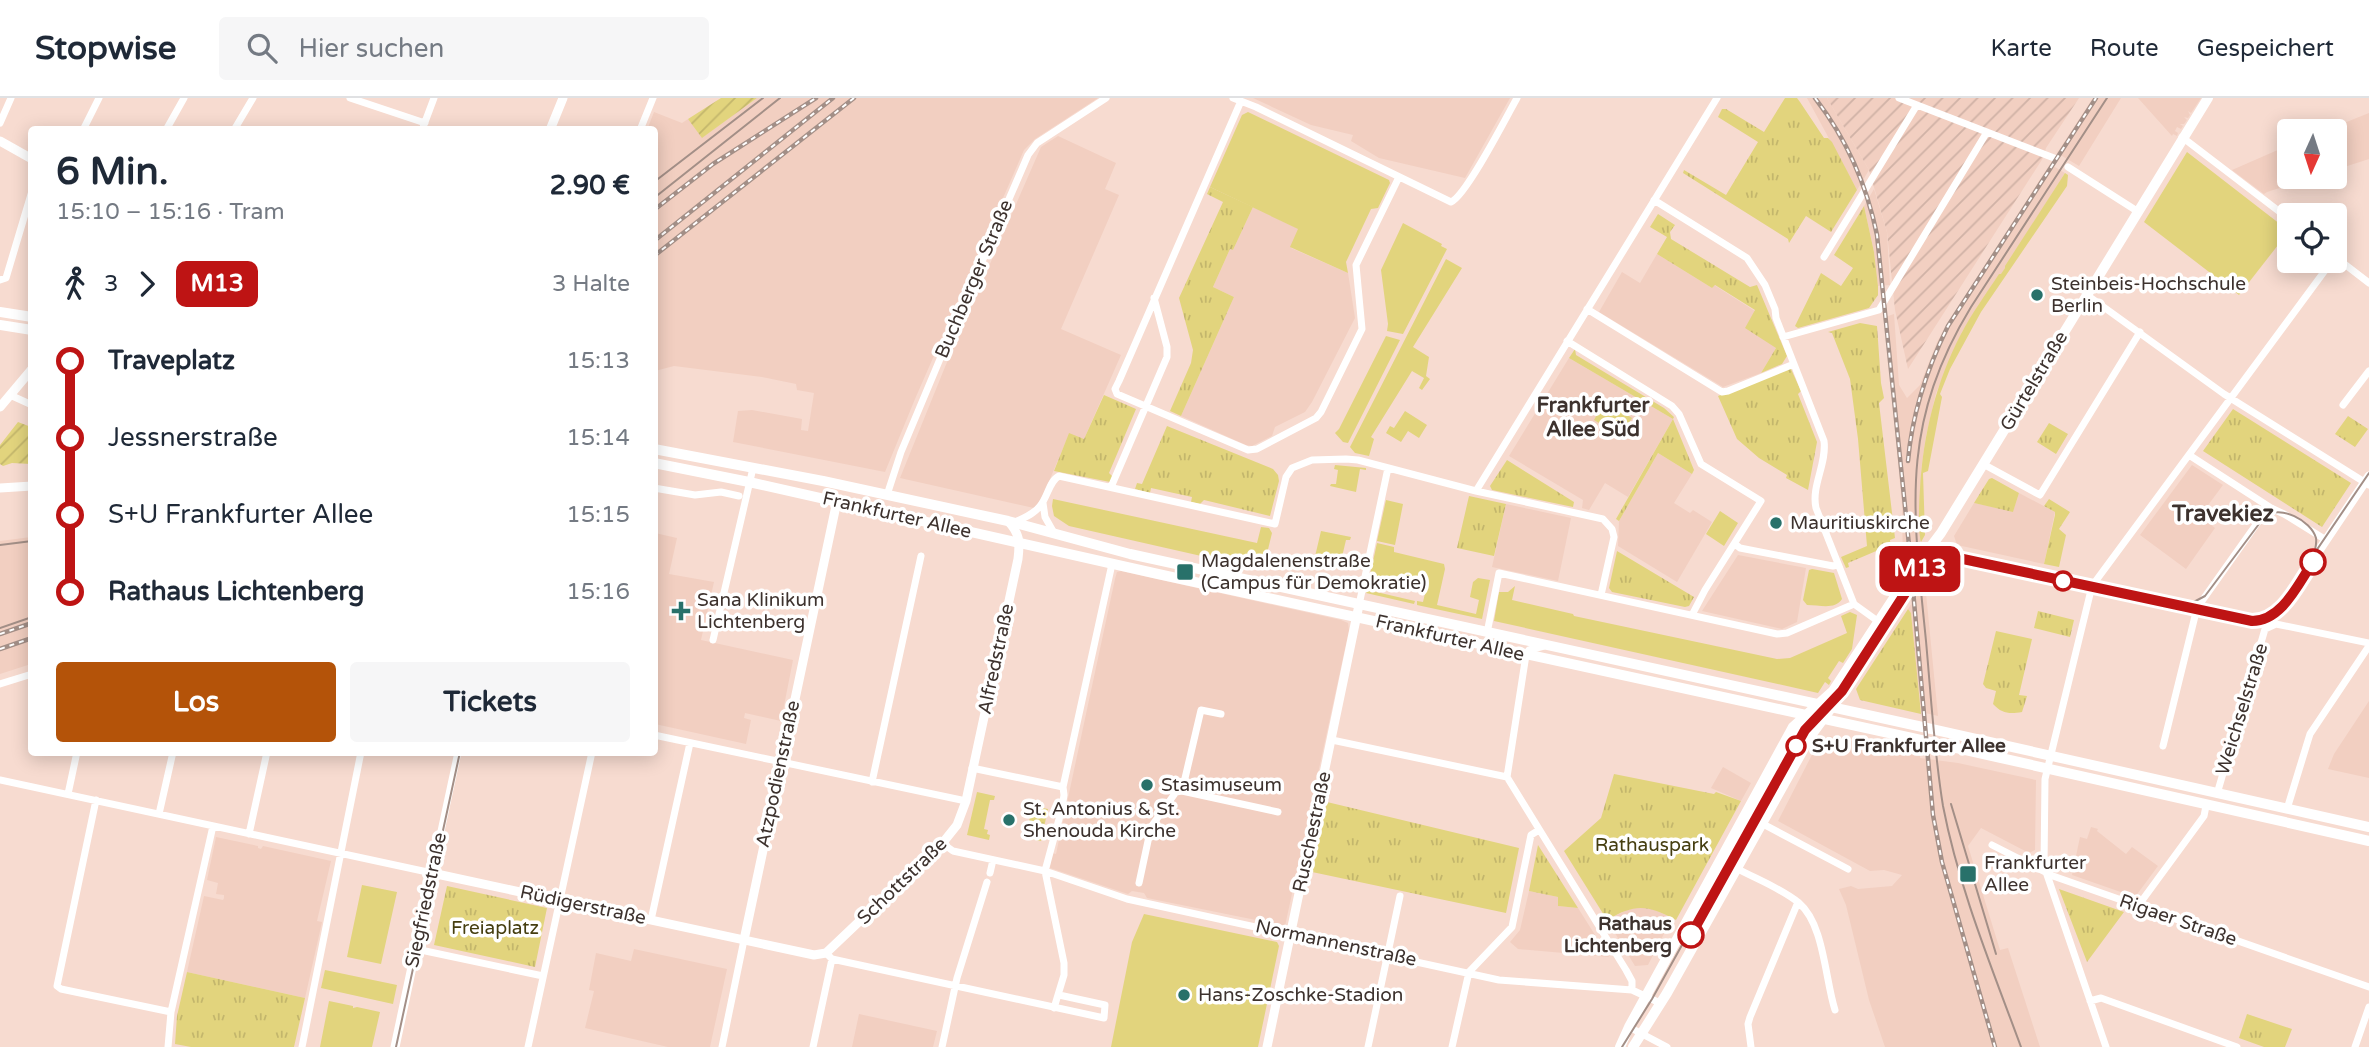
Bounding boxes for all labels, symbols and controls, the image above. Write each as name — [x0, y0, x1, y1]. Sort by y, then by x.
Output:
search box — [219, 17, 709, 80]
text: Stopwise — [35, 29, 177, 68]
icon: search — [243, 29, 281, 67]
text: Hier suchen — [299, 33, 444, 64]
text: Karte — [1990, 34, 2052, 63]
text: Route — [2090, 34, 2159, 63]
text: Gespeichert — [2197, 34, 2334, 63]
north arrow — [2277, 119, 2347, 189]
map controls — [2277, 119, 2347, 273]
text: 6 Min. — [56, 149, 169, 195]
text: 2.90 € — [550, 170, 630, 201]
street label: Buchberger Straße — [931, 197, 1017, 361]
text: 15:10 – 15:16 · Tram — [56, 198, 285, 226]
button: locate — [2277, 203, 2347, 273]
icon: walk — [56, 265, 94, 303]
icon: forward — [128, 265, 166, 303]
text: M13 — [190, 269, 244, 298]
text: 3 — [104, 270, 118, 298]
text: 3 Halte — [552, 270, 630, 298]
place label: Steinbeis-Hochschule Berlin — [2051, 273, 2246, 317]
marker: Steinbeis-Hochschule Berlin — [2029, 287, 2045, 303]
street label: Gürtelstraße — [1996, 327, 2072, 435]
text: Traveplatz — [108, 345, 235, 376]
text: 15:13 — [566, 347, 630, 375]
district label: Frankfurter Allee Süd — [1537, 393, 1650, 442]
text: Jessnerstraße — [108, 422, 278, 453]
text: 15:14 — [566, 424, 630, 452]
street label: Frankfurter Allee — [820, 487, 974, 543]
text: S+U Frankfurter Allee — [108, 499, 373, 530]
district label: Travekiez — [2171, 500, 2274, 528]
text: 15:15 — [566, 501, 630, 529]
place label: Mauritiuskirche — [1790, 512, 1930, 534]
marker: Mauritiuskirche — [1768, 515, 1784, 531]
line badge: M13 — [1880, 546, 1960, 592]
unlabelled marker — [2300, 549, 2326, 575]
place label: Magdalenenstraße (Campus für Demokratie) — [1201, 550, 1427, 594]
text: M13 — [1893, 554, 1947, 583]
marker: Magdalenenstraße (Campus für Demokratie) — [1175, 562, 1195, 582]
unlabelled marker — [2053, 571, 2073, 591]
text: Rathaus Lichtenberg — [108, 576, 364, 607]
text: 15:16 — [566, 578, 630, 606]
place label: Sana Klinikum Lichtenberg — [697, 589, 824, 633]
marker: Sana Klinikum Lichtenberg — [671, 601, 691, 621]
street label: Alfredstraße — [974, 602, 1018, 716]
street label: Frankfurter Allee — [1373, 610, 1527, 666]
street label: Weichselstraße — [2211, 640, 2273, 778]
button: Los — [56, 662, 336, 742]
button: Tickets — [350, 662, 630, 742]
street label: Atzpodienstraße — [752, 699, 804, 849]
place label: S+U Frankfurter Allee — [1812, 735, 2006, 757]
marker: S+U Frankfurter Allee — [1786, 736, 1806, 756]
street label: Ruschestraße — [1288, 769, 1336, 895]
place label: Stasimuseum — [1161, 774, 1282, 796]
marker: Stasimuseum — [1139, 777, 1155, 793]
place label: St. Antonius & St. Shenouda Kirche — [1023, 798, 1180, 842]
marker: St. Antonius & St. Shenouda Kirche — [1001, 812, 1017, 828]
street label: Siegfriedstraße — [401, 830, 451, 970]
street label: Schottstraße — [853, 833, 951, 929]
park label: Rathauspark — [1595, 834, 1709, 856]
place label: Frankfurter Allee — [1984, 852, 2087, 896]
marker: Frankfurter Allee — [1958, 864, 1978, 884]
street label: Rüdigerstraße — [518, 881, 648, 929]
street label: Rigaer Straße — [2116, 890, 2240, 950]
place label: Rathaus Lichtenberg — [1564, 913, 1672, 958]
street label: Normannenstraße — [1254, 915, 1418, 971]
park label: Freiaplatz — [451, 917, 539, 939]
marker: Rathaus Lichtenberg — [1678, 922, 1704, 948]
place label: Hans-Zoschke-Stadion — [1198, 984, 1403, 1006]
marker: Hans-Zoschke-Stadion — [1176, 987, 1192, 1003]

